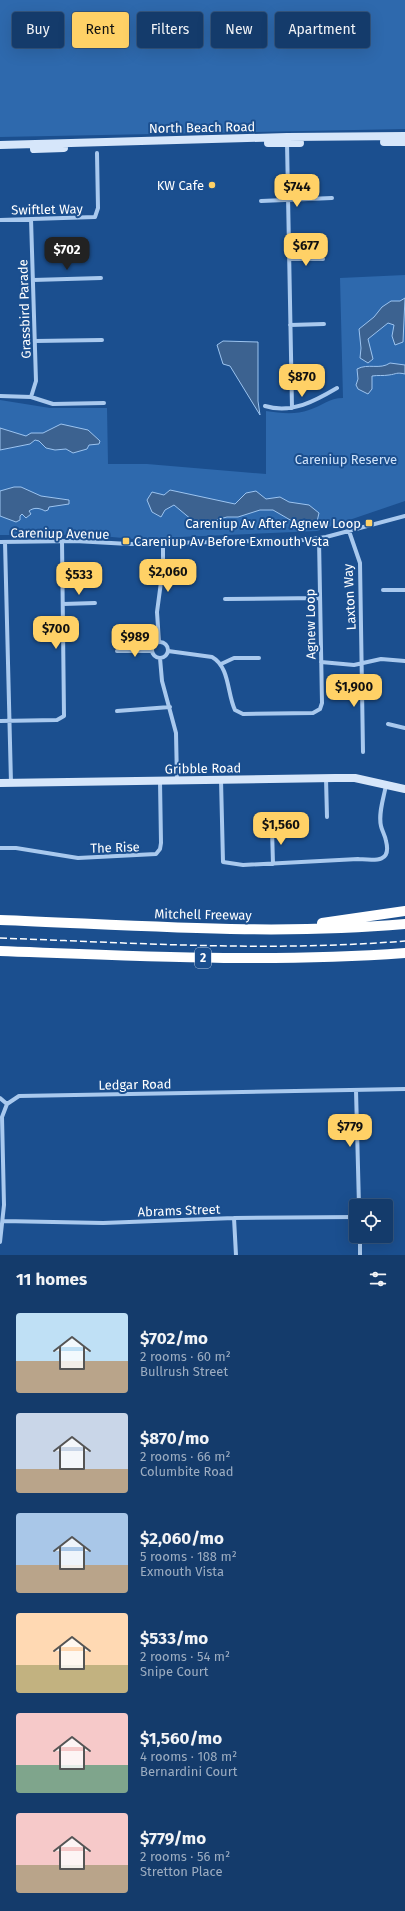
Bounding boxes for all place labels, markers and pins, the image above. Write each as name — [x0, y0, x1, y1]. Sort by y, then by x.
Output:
pin: $744 — [273, 174, 321, 208]
place label: KW Cafe — [157, 178, 204, 193]
marker: KW Cafe — [207, 180, 217, 190]
pin: $677 — [282, 233, 330, 267]
pin: $702 — [43, 237, 91, 271]
pin: $870 — [278, 364, 326, 398]
place label: Careniup Av After Agnew Loop — [185, 516, 361, 531]
marker: Careniup Av After Agnew Loop — [364, 518, 374, 528]
place label: Careniup Av Before Exmouth Vsta — [134, 534, 329, 549]
marker: Careniup Av Before Exmouth Vsta — [121, 536, 131, 546]
pin: $2,060 — [135, 559, 201, 593]
pin: $533 — [55, 562, 103, 596]
pin: $700 — [32, 616, 80, 650]
pin: $989 — [111, 624, 159, 658]
pin: $1,900 — [321, 674, 387, 708]
pin: $1,560 — [248, 812, 314, 846]
pin: $779 — [326, 1114, 374, 1148]

